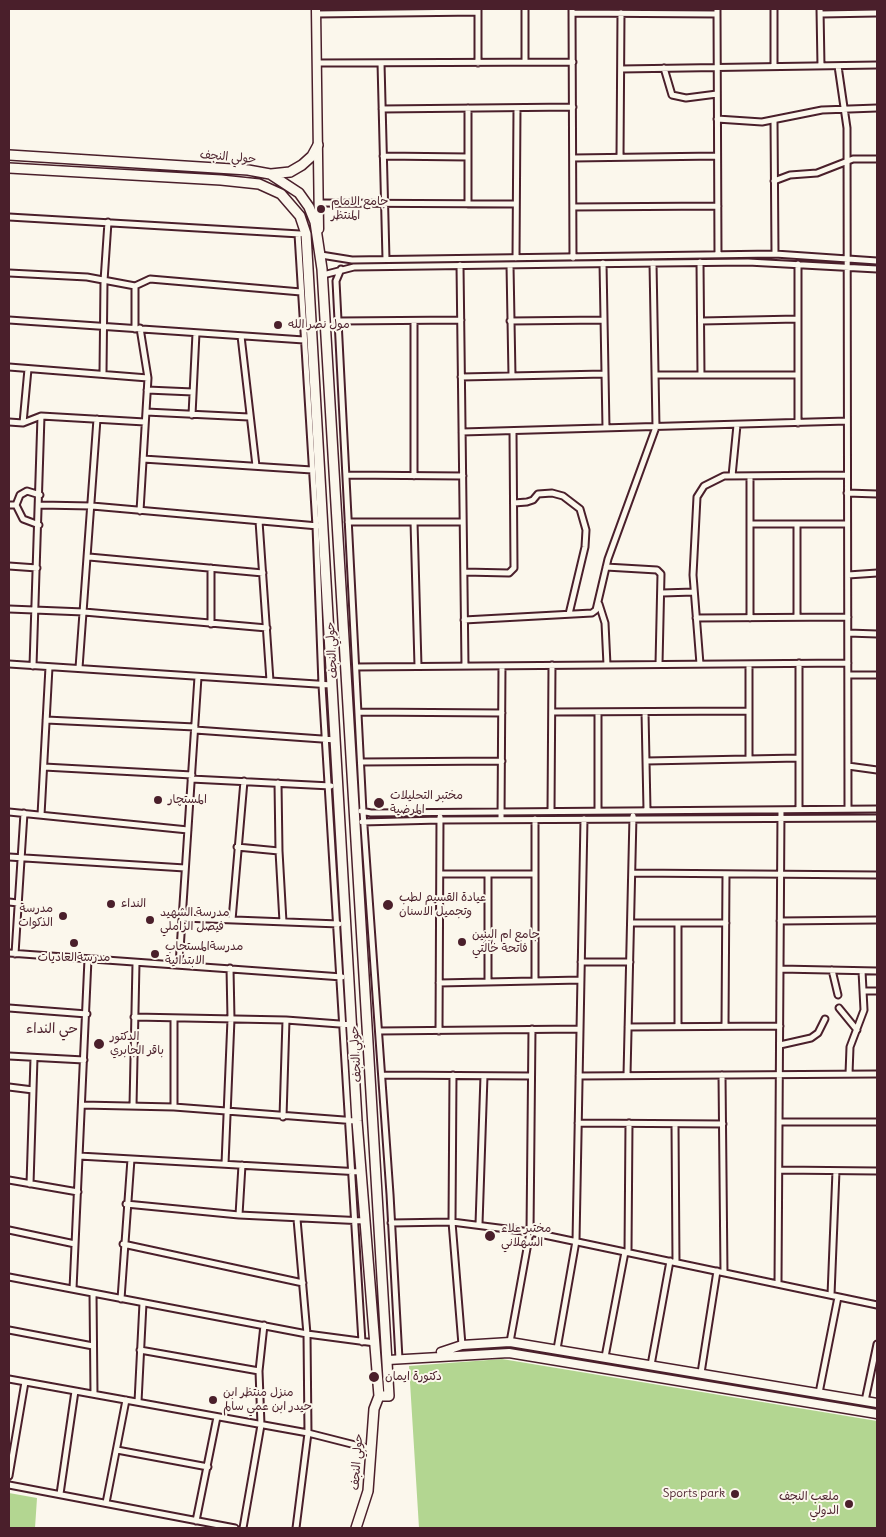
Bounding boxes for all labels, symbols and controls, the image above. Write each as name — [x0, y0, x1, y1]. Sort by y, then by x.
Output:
street label: حولي النجف — [199, 147, 257, 167]
place label: جامع الامام المنتظر — [331, 195, 388, 223]
marker: جامع الامام المنتظر — [315, 203, 327, 215]
place label: مول نصر الله — [288, 318, 350, 332]
marker: مول نصر الله — [272, 319, 284, 331]
street label: حولي النجف — [323, 621, 341, 679]
place label: مختبر التحليلات المرضية — [390, 789, 463, 817]
place label: المستچار — [168, 793, 207, 807]
marker: المستچار — [152, 794, 164, 806]
marker: مختبر التحليلات المرضية — [372, 796, 386, 810]
place label: عيادة القسيم لطب وتجميل الاسنان — [399, 891, 486, 919]
place label: النداء — [121, 897, 146, 911]
marker: النداء — [105, 898, 117, 910]
marker: عيادة القسيم لطب وتجميل الاسنان — [381, 898, 395, 912]
place label: مدرسة الذكوات — [18, 902, 53, 930]
place label: مدرسة الشهيد فيصل الزاملي — [160, 906, 230, 934]
marker: مدرسة الذكوات — [57, 910, 69, 922]
marker: مدرسة الشهيد فيصل الزاملي — [144, 914, 156, 926]
place label: جامع ام البنين فاتحة خالتي — [472, 928, 540, 956]
marker: جامع ام البنين فاتحة خالتي — [456, 936, 468, 948]
marker: مدرسةالعاديات — [68, 937, 80, 949]
place label: مدرسةالمستجاب الابتدائية — [165, 940, 243, 968]
marker: مدرسةالمستجاب الابتدائية — [149, 948, 161, 960]
place label: مدرسةالعاديات — [38, 951, 110, 965]
district label: حي النداء — [26, 1021, 78, 1037]
street label: حولي النجف — [347, 1025, 365, 1083]
place label: الدكتور باقر الجابري — [110, 1030, 164, 1058]
marker: الدكتور باقر الجابري — [92, 1037, 106, 1051]
place label: مختبر علاء السهلاني — [501, 1222, 551, 1250]
marker: مختبر علاء السهلاني — [483, 1229, 497, 1243]
marker: دكتورة ايمان — [367, 1370, 381, 1384]
place label: دكتورة ايمان — [385, 1370, 442, 1384]
place label: منزل منتظر ابن حيدر ابن عمي سالم — [223, 1386, 312, 1414]
marker: منزل منتظر ابن حيدر ابن عمي سالم — [207, 1394, 219, 1406]
street label: حولي النجف — [348, 1433, 366, 1491]
place label: Sports park — [663, 1487, 725, 1501]
marker: Sports park — [729, 1488, 741, 1500]
place label: ملعب النجف الدولي — [779, 1490, 839, 1518]
marker: ملعب النجف الدولي — [843, 1498, 855, 1510]

